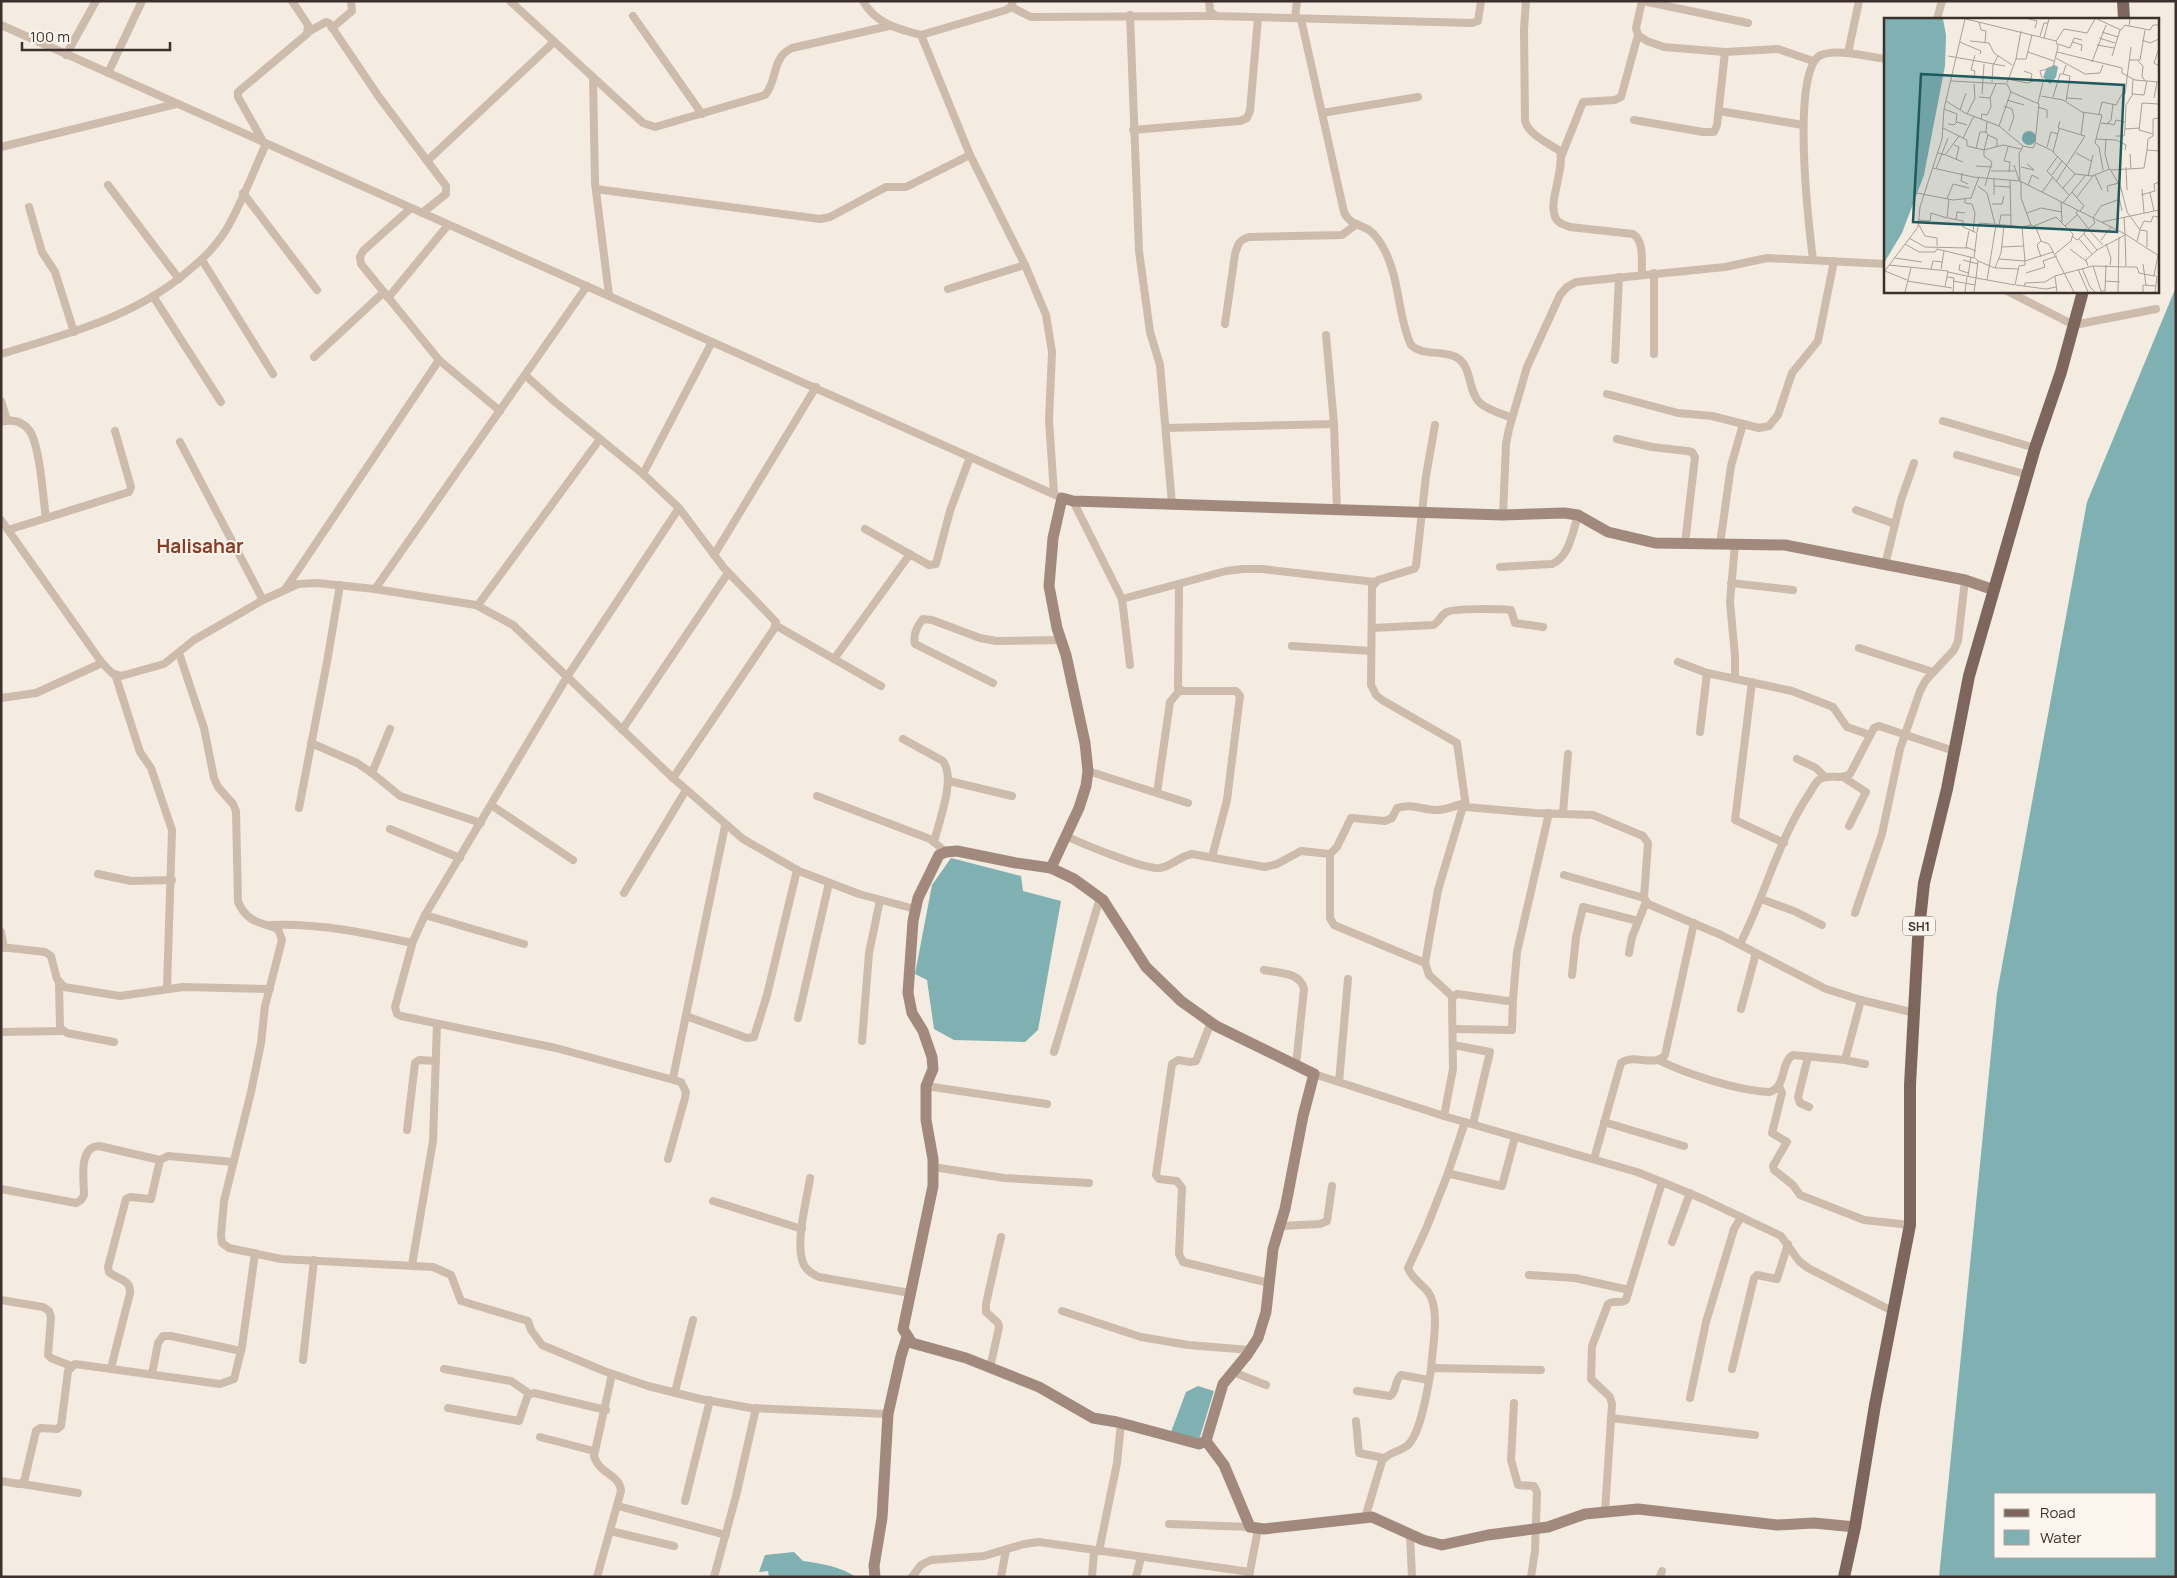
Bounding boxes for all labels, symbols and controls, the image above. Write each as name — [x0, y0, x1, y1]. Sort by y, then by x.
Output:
inset map — [1884, 18, 2160, 292]
scale bar — [22, 20, 170, 52]
text: 100 m — [30, 26, 70, 47]
district label: Halisahar — [157, 533, 244, 559]
road number: SH1 — [1903, 916, 1935, 936]
legend — [1994, 1493, 2157, 1558]
text: Road — [2040, 1502, 2076, 1523]
text: Water — [2040, 1527, 2082, 1548]

